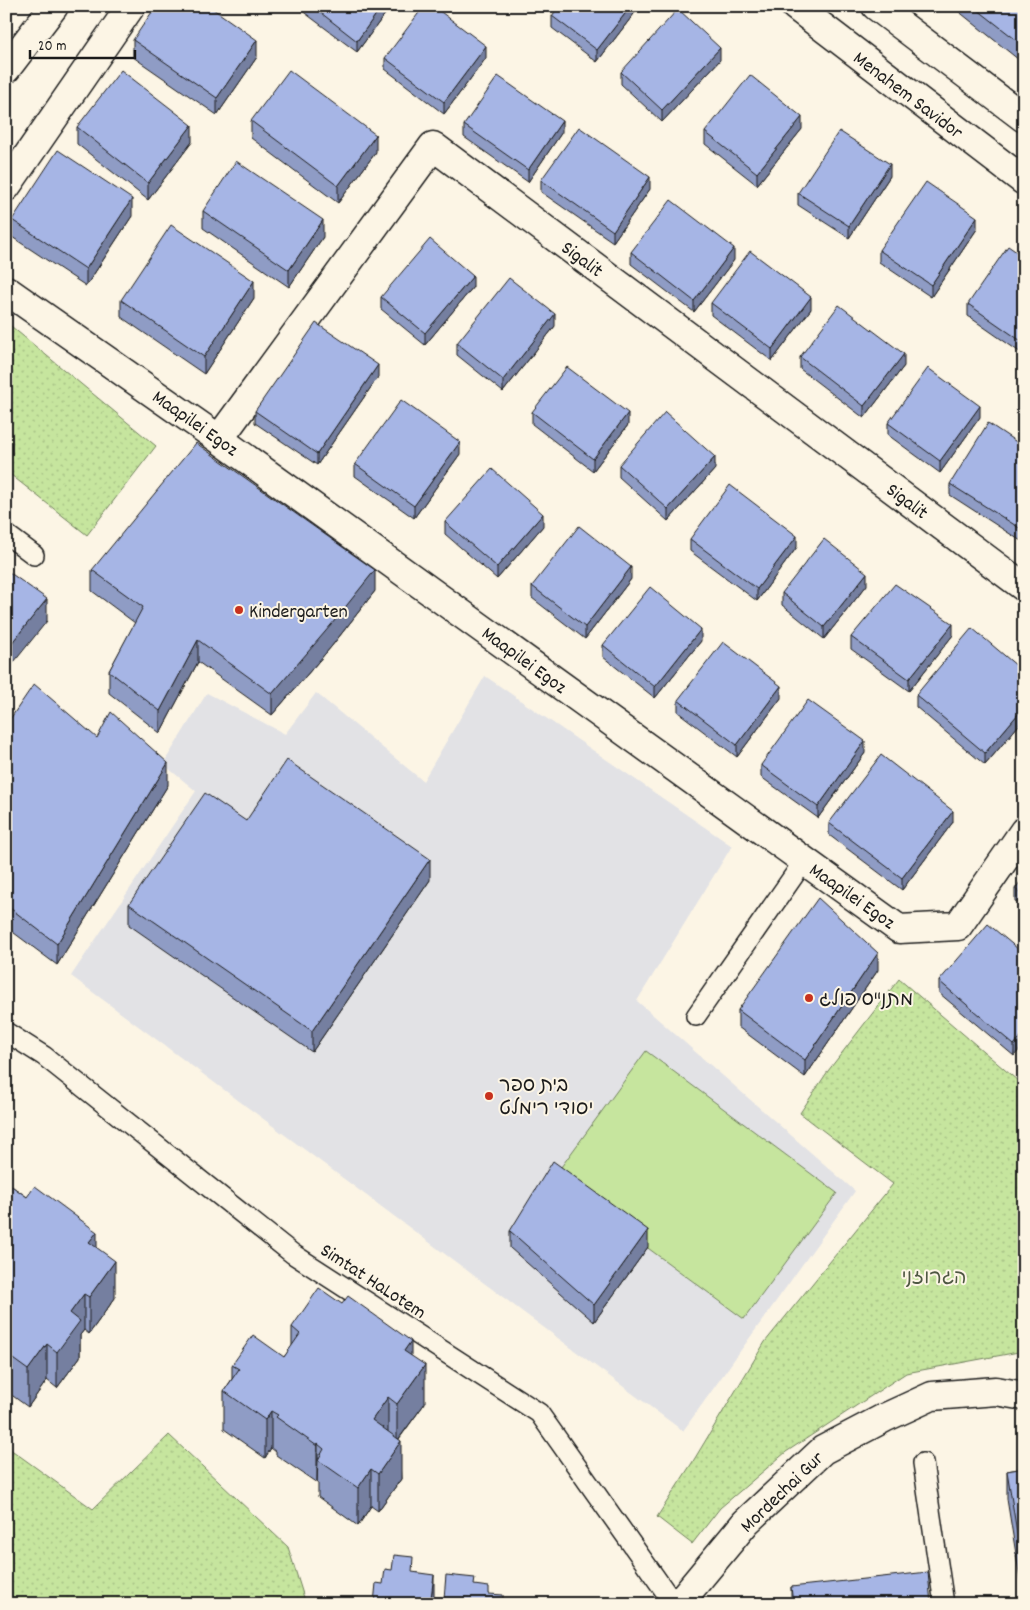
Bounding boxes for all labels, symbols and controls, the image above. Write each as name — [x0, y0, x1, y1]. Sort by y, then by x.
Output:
scale bar — [30, 28, 135, 60]
text: 20 m — [38, 36, 66, 58]
street label: Menahem Savidor — [846, 46, 969, 147]
street label: Sigalit — [554, 235, 608, 286]
street label: Maapilei Egoz — [145, 384, 243, 465]
street label: Sigalit — [879, 477, 933, 528]
place label: Kindergarten — [249, 599, 348, 627]
marker: Kindergarten — [233, 604, 245, 616]
street label: Maapilei Egoz — [475, 621, 572, 702]
street label: Maapilei Egoz — [802, 857, 900, 938]
place label: מתנ"ס פולג — [819, 987, 913, 1015]
marker: מתנ"ס פולג — [803, 992, 815, 1004]
place label: בית ספר יסודי רימלט — [499, 1073, 593, 1124]
marker: בית ספר יסודי רימלט — [483, 1090, 495, 1102]
street label: Simtat HaLotem — [314, 1238, 431, 1327]
park label: הגרוזני — [901, 1265, 967, 1293]
street label: Mordechai Gur — [735, 1445, 832, 1540]

